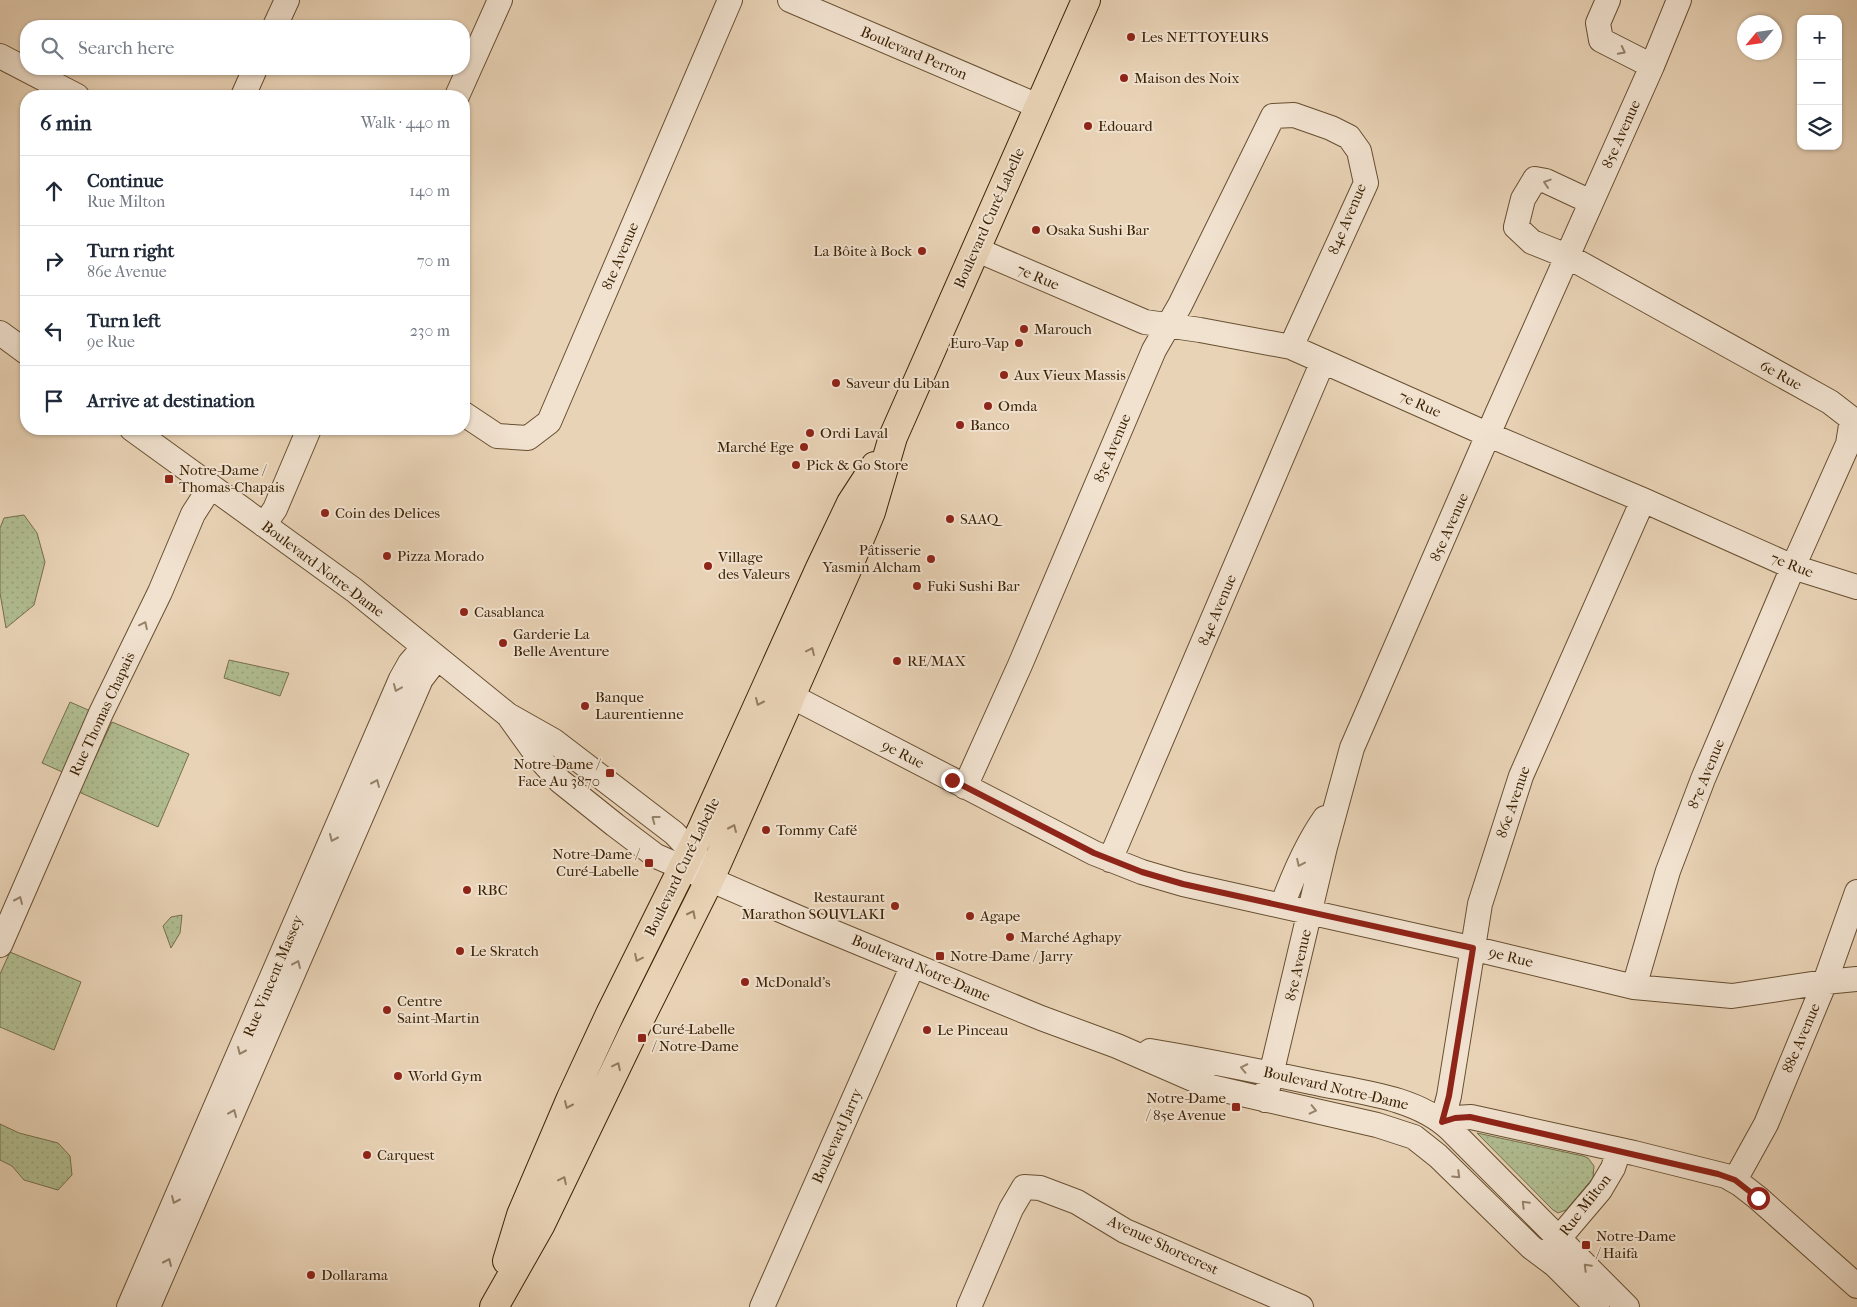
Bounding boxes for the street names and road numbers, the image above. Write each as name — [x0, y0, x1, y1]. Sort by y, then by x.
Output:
street label: Boulevard Perron — [858, 22, 970, 84]
street label: 85e Avenue — [1598, 96, 1644, 171]
street label: Boulevard Curé-Labelle — [950, 144, 1028, 291]
street label: 84e Avenue — [1324, 180, 1370, 257]
street label: 81e Avenue — [598, 219, 643, 293]
street label: 7e Rue — [1014, 260, 1062, 294]
street label: 6e Rue — [1757, 356, 1806, 394]
street label: 7e Rue — [1396, 387, 1444, 421]
street label: 83e Avenue — [1090, 410, 1135, 485]
street label: 85e Avenue — [1426, 489, 1472, 564]
street label: Boulevard Notre-Dame — [258, 517, 388, 621]
street label: 7e Rue — [1768, 549, 1816, 582]
street label: 84e Avenue — [1194, 571, 1240, 648]
street label: Rue Thomas Chapais — [65, 649, 139, 779]
street label: 9e Rue — [879, 736, 928, 772]
street label: 87e Avenue — [1684, 736, 1728, 812]
street label: 86e Avenue — [1492, 763, 1534, 840]
street label: Boulevard Curé-Labelle — [641, 794, 724, 939]
street label: Rue Vincent Massey — [239, 911, 307, 1040]
street label: 85e Avenue — [1281, 927, 1315, 1003]
street label: Boulevard Notre-Dame — [849, 931, 993, 1006]
street label: 9e Rue — [1487, 943, 1536, 971]
street label: 88e Avenue — [1778, 1000, 1824, 1076]
street label: Boulevard Notre-Dame — [1262, 1063, 1411, 1114]
street label: Boulevard Jarry — [808, 1085, 866, 1186]
street label: Rue Milton — [1555, 1170, 1615, 1239]
street label: Avenue Shorecrest — [1104, 1211, 1222, 1279]

